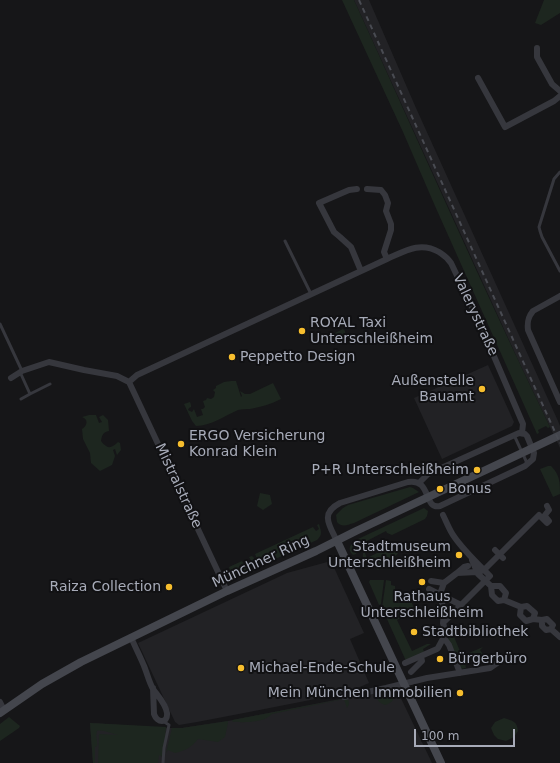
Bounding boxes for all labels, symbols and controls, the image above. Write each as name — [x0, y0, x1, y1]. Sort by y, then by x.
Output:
street label: Valerystraße — [449, 271, 501, 359]
place label: ROYAL Taxi Unterschleißheim — [310, 315, 433, 348]
marker: ROYAL Taxi Unterschleißheim — [297, 326, 307, 336]
place label: Peppetto Design — [240, 349, 355, 365]
marker: Peppetto Design — [227, 352, 237, 362]
place label: Außenstelle Bauamt — [391, 373, 474, 406]
marker: Außenstelle Bauamt — [477, 384, 487, 394]
place label: ERGO Versicherung Konrad Klein — [189, 428, 326, 460]
marker: ERGO Versicherung Konrad Klein — [176, 439, 186, 449]
street label: Mistralstraße — [151, 441, 205, 531]
place label: P+R Unterschleißheim — [312, 462, 469, 478]
marker: P+R Unterschleißheim — [472, 465, 482, 475]
place label: Bonus — [448, 481, 491, 497]
marker: Bonus — [435, 484, 445, 494]
street label: Münchner Ring — [210, 532, 312, 592]
place label: Stadtmuseum Unterschleißheim — [328, 539, 451, 572]
marker: Stadtmuseum Unterschleißheim — [454, 550, 464, 560]
marker: Rathaus Unterschleißheim — [417, 577, 427, 587]
place label: Raiza Collection — [49, 579, 161, 595]
marker: Raiza Collection — [164, 582, 174, 592]
place label: Rathaus Unterschleißheim — [360, 589, 484, 622]
place label: Stadtbibliothek — [422, 624, 528, 640]
marker: Stadtbibliothek — [409, 627, 419, 637]
place label: Bürgerbüro — [448, 651, 527, 667]
marker: Bürgerbüro — [435, 654, 445, 664]
place label: Michael-Ende-Schule — [249, 660, 395, 676]
marker: Michael-Ende-Schule — [236, 663, 246, 673]
place label: Mein München Immobilien — [268, 685, 452, 701]
marker: Mein München Immobilien — [455, 688, 465, 698]
scale bar — [416, 721, 517, 747]
text: 100 m — [421, 729, 459, 743]

